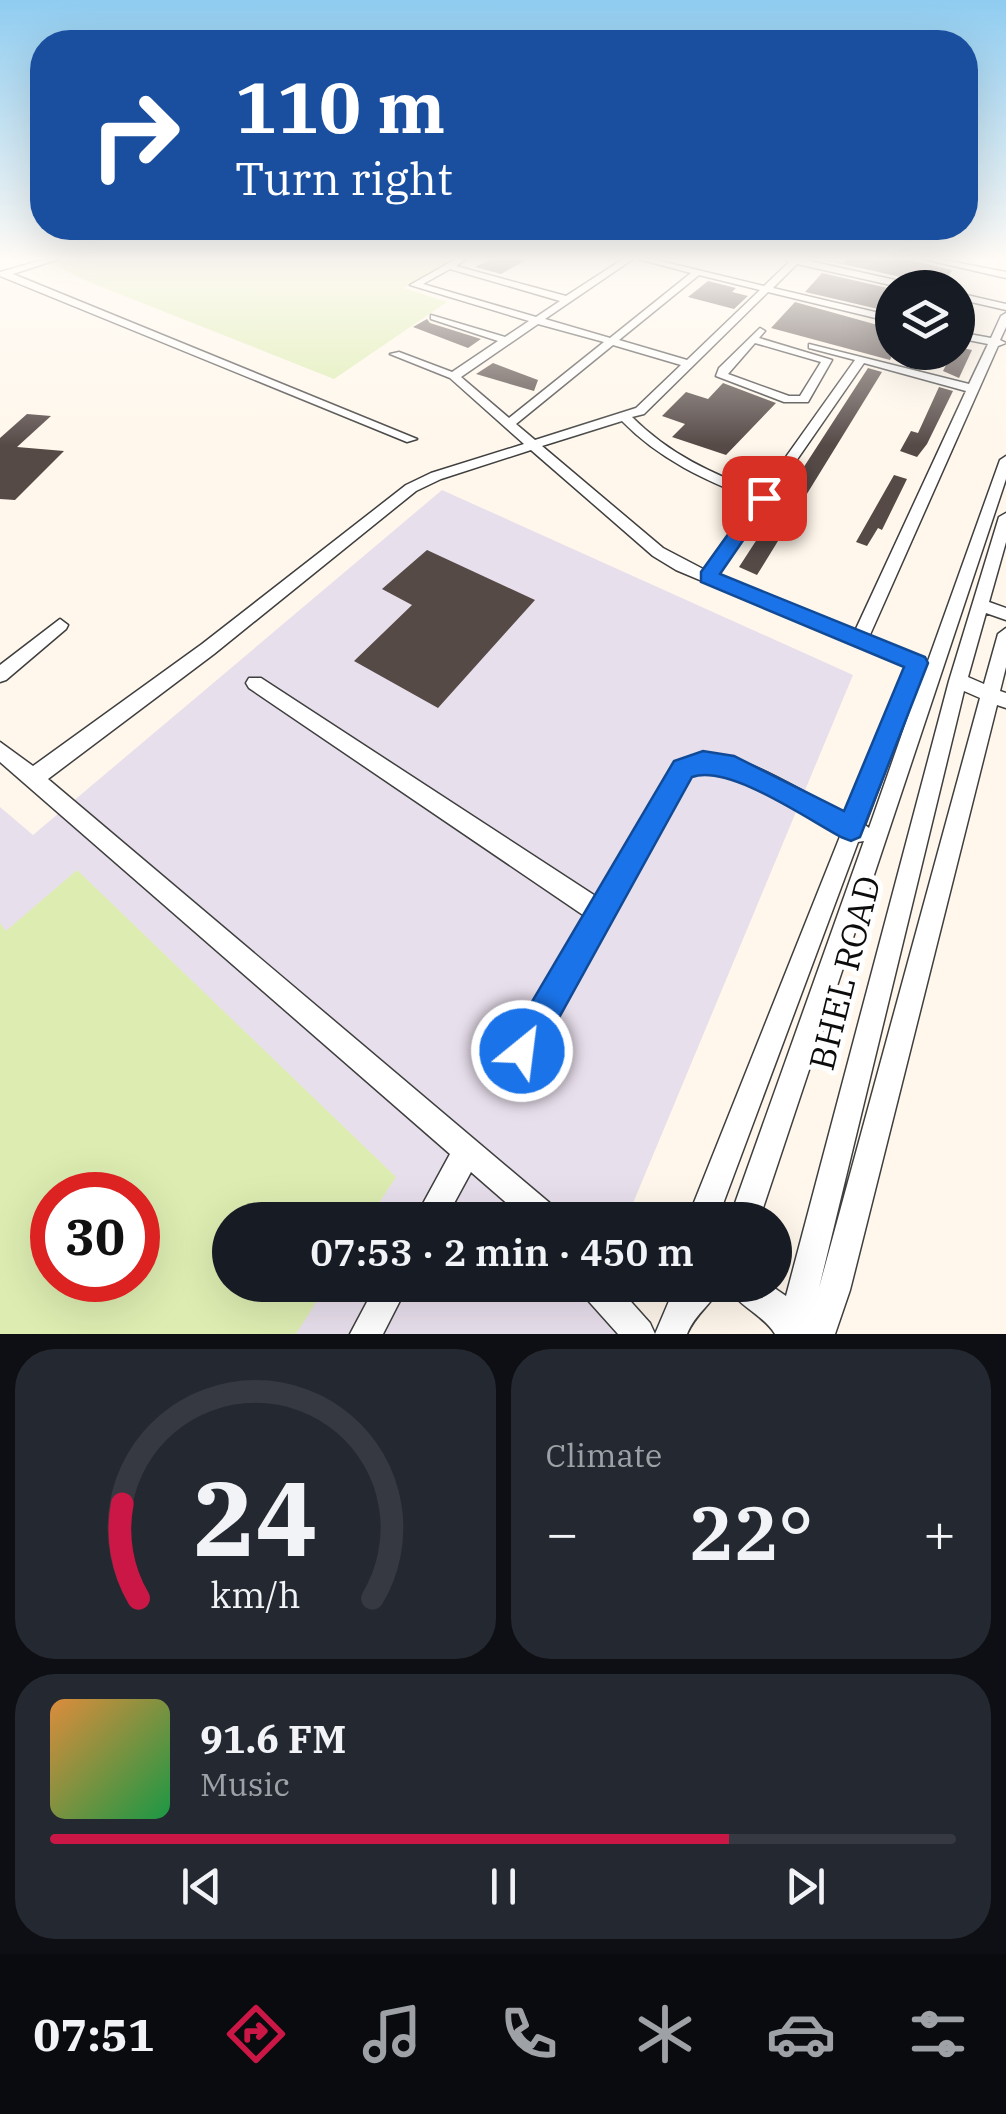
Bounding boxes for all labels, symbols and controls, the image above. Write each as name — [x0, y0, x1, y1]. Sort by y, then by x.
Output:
text: 110 m — [235, 61, 445, 152]
icon: right — [70, 70, 200, 200]
text: Turn right — [235, 149, 453, 207]
map controls — [875, 270, 975, 370]
button: layers — [875, 270, 975, 370]
pin — [722, 456, 807, 541]
icon: arrive — [737, 471, 792, 526]
street label: BHEL ROAD — [798, 871, 890, 1075]
position arrow — [470, 999, 574, 1103]
speed limit sign: 30 — [30, 1172, 160, 1302]
text: 07:53 · 2 min · 450 m — [310, 1227, 694, 1276]
text: Climate — [546, 1434, 662, 1476]
text: 24 — [193, 1449, 318, 1585]
text: 22° — [688, 1483, 813, 1581]
text: − — [546, 1497, 579, 1568]
text: + — [923, 1497, 956, 1568]
text: km/h — [210, 1571, 300, 1618]
text: 91.6 FM — [200, 1714, 346, 1763]
text: Music — [200, 1763, 290, 1805]
icon: previous — [174, 1859, 229, 1914]
icon: pause — [476, 1859, 531, 1914]
icon: next — [778, 1859, 833, 1914]
icon: directions — [221, 1999, 291, 2069]
icon: music — [357, 1999, 427, 2069]
icon: phone — [494, 1999, 564, 2069]
icon: climate — [630, 1999, 700, 2069]
icon: car — [766, 1999, 836, 2069]
icon: filters — [903, 1999, 973, 2069]
text: 07:51 — [33, 2005, 155, 2063]

